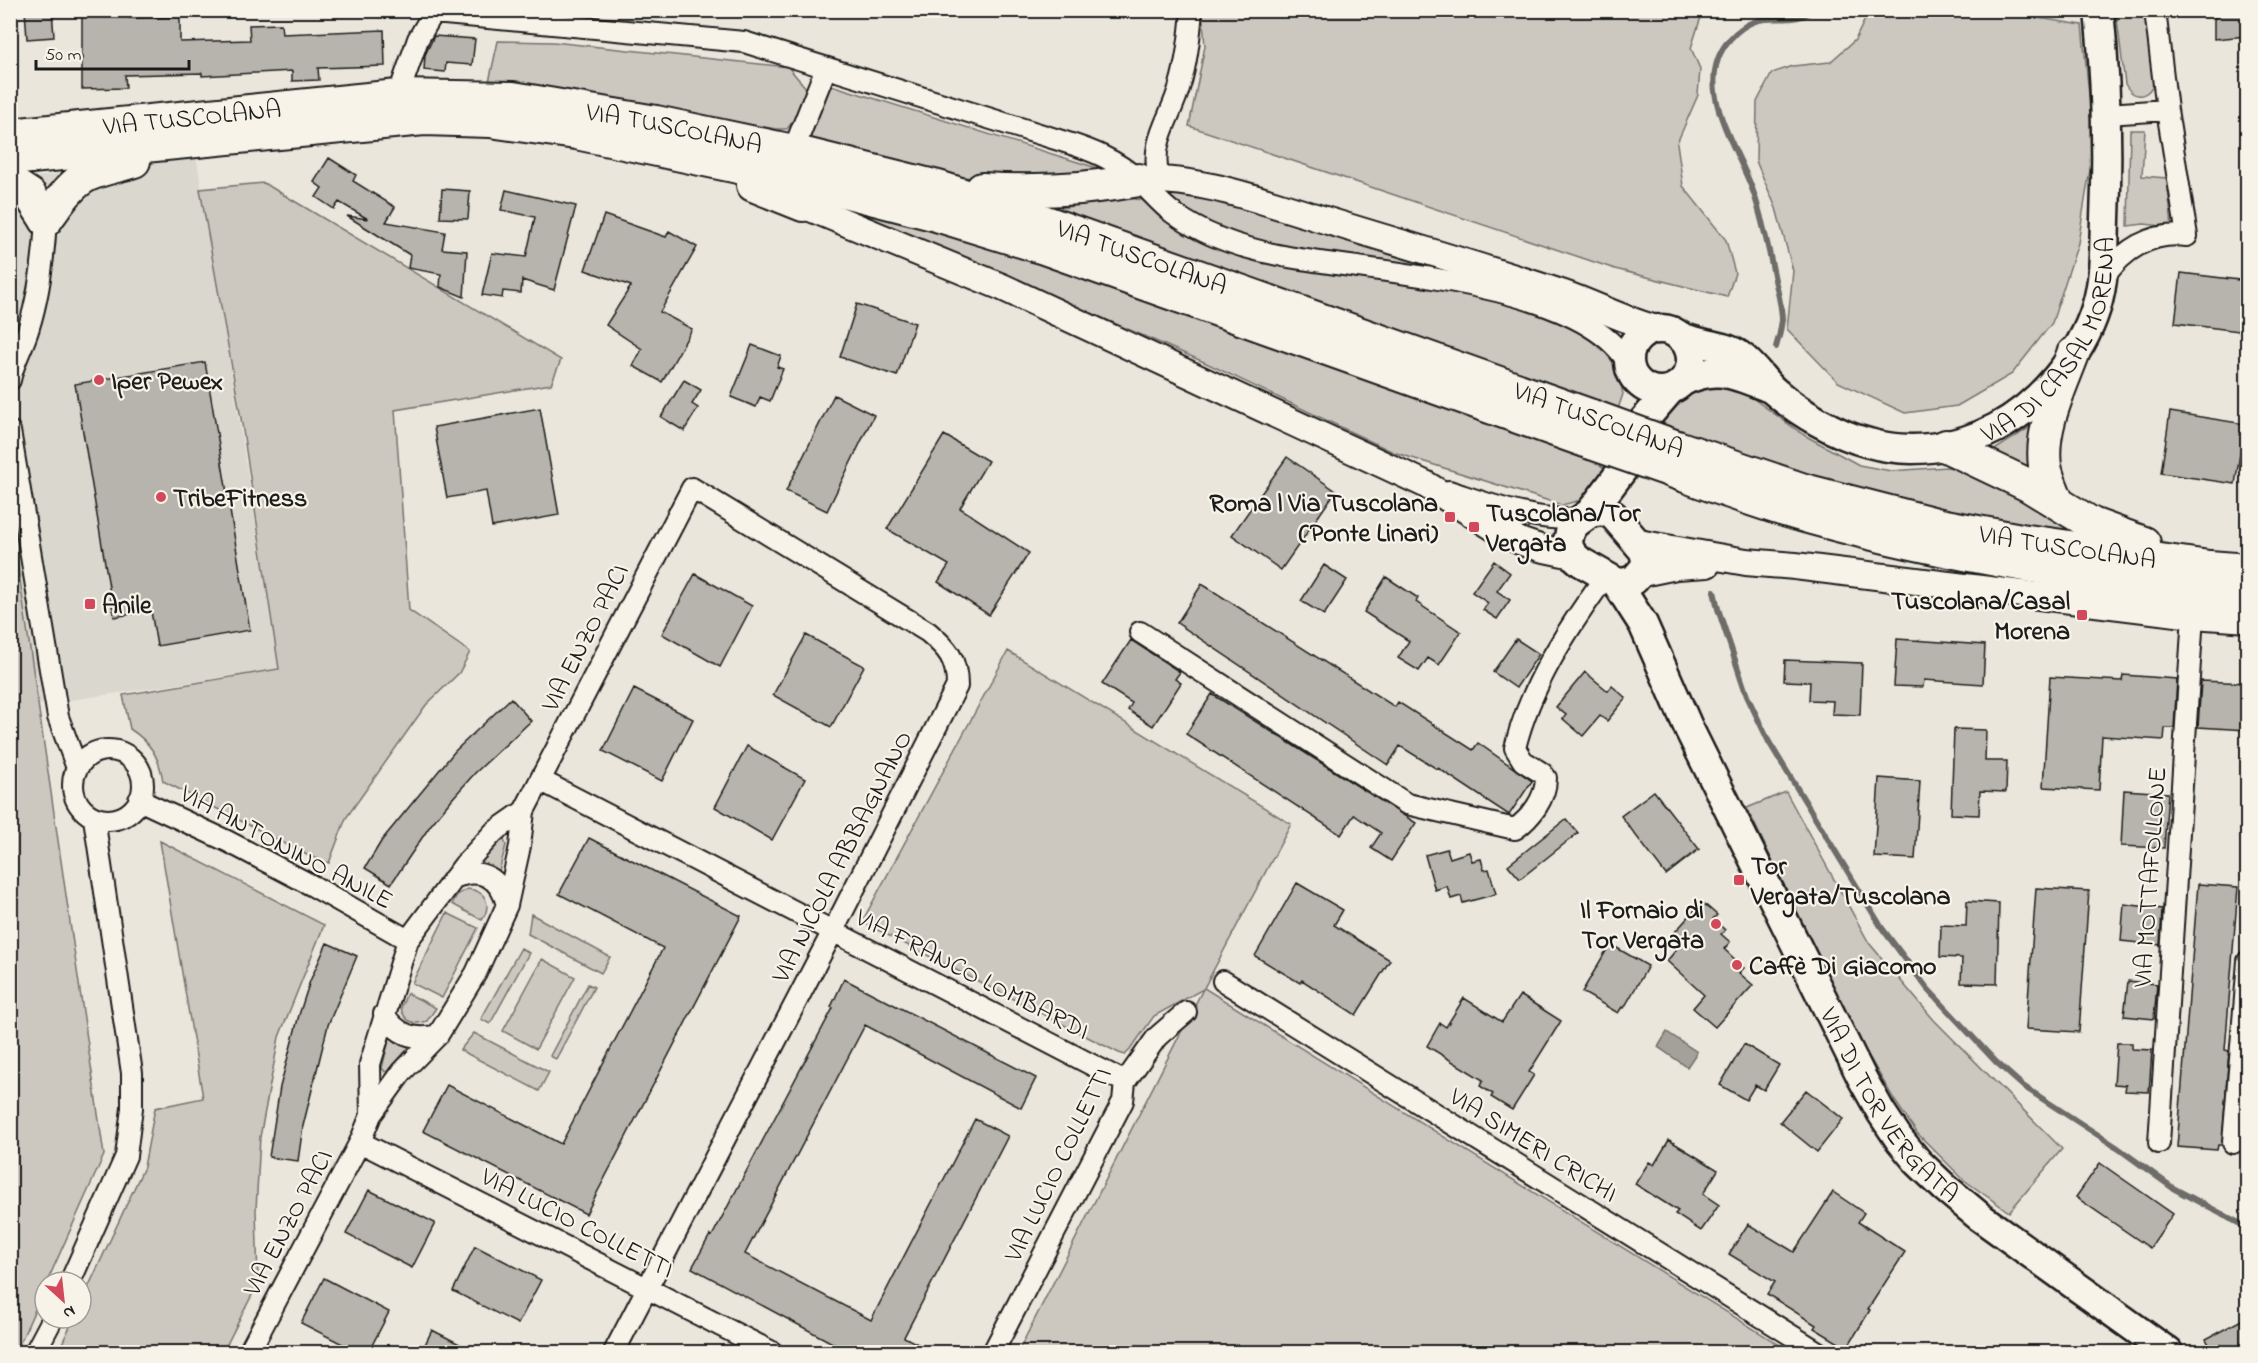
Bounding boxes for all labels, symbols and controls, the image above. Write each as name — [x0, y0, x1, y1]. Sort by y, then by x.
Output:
scale bar — [36, 33, 189, 71]
text: 50 m — [45, 43, 82, 69]
street label: VIA TUSCOLANA — [101, 92, 283, 148]
street label: VIA TUSCOLANA — [582, 94, 765, 166]
street label: VIA TUSCOLANA — [1050, 211, 1232, 307]
street label: VIA DI CASAL MORENA — [1975, 236, 2127, 455]
place label: Iper Pewex — [111, 364, 223, 402]
marker: Iper Pewex — [92, 373, 106, 387]
street label: VIA TUSCOLANA — [1507, 373, 1688, 470]
place label: TribeFitness — [173, 481, 307, 519]
place label: Roma | Via Tuscolana (Ponte Linari) — [1209, 486, 1438, 554]
marker: TribeFitness — [154, 490, 168, 504]
place label: Tuscolana/Tor Vergata — [1485, 496, 1641, 565]
marker: Roma | Via Tuscolana (Ponte Linari) — [1443, 510, 1457, 524]
street label: VIA TUSCOLANA — [1974, 516, 2158, 581]
marker: Tuscolana/Tor Vergata — [1467, 520, 1481, 534]
street label: VIA ENZO PACI — [533, 558, 640, 720]
place label: Tuscolana/Casal Morena — [1891, 584, 2070, 652]
place label: Anile — [102, 588, 153, 626]
marker: Anile — [83, 597, 97, 611]
marker: Tuscolana/Casal Morena — [2075, 608, 2089, 622]
street label: VIA NICOLA ABBAGNANO — [763, 725, 924, 991]
street label: VIA MOTTAFOLLONE — [2125, 766, 2179, 990]
street label: VIA ANTONINO ANILE — [171, 776, 399, 921]
place label: Tor Vergata/Tuscolana — [1750, 849, 1950, 918]
marker: Tor Vergata/Tuscolana — [1732, 873, 1746, 887]
place label: Il Fornaio di Tor Vergata — [1580, 893, 1704, 962]
street label: VIA FRANCO LOMBARDI — [847, 900, 1095, 1051]
marker: Il Fornaio di Tor Vergata — [1709, 917, 1723, 931]
place label: Caffè Di Giacomo — [1749, 949, 1937, 987]
marker: Caffè Di Giacomo — [1730, 958, 1744, 972]
street label: VIA DI TOR VERGATA — [1808, 1001, 1966, 1214]
street label: VIA LUCIO COLLETTI — [996, 1062, 1123, 1270]
street label: VIA SIMERI CRICHI — [1440, 1079, 1624, 1214]
street label: VIA ENZO PACI — [235, 1143, 344, 1304]
street label: VIA LUCIO COLLETTI — [473, 1159, 680, 1290]
north arrow — [33, 1270, 93, 1330]
text: N — [58, 1298, 79, 1325]

